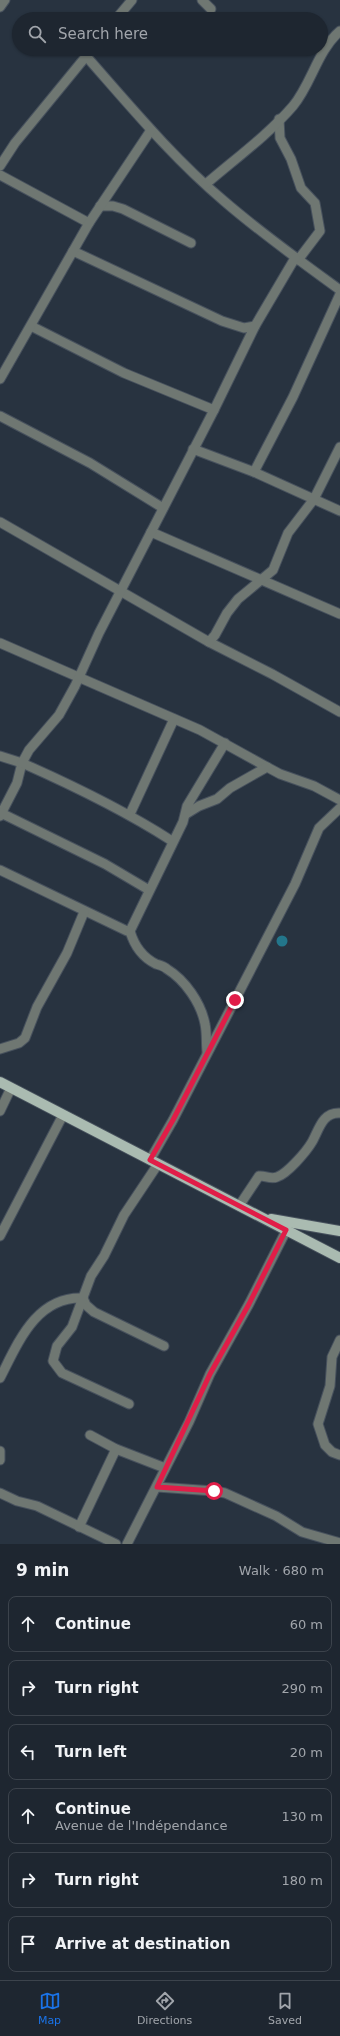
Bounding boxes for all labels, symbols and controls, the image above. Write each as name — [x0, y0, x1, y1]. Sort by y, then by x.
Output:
search box — [12, 12, 328, 56]
icon: search — [26, 23, 48, 45]
text: Search here — [58, 25, 148, 43]
route end — [226, 991, 244, 1009]
route start — [205, 1482, 223, 1500]
text: 9 min — [16, 1560, 69, 1580]
text: Walk · 680 m — [239, 1563, 324, 1578]
icon: ahead — [17, 1613, 39, 1635]
text: Continue — [55, 1615, 131, 1633]
text: 60 m — [290, 1617, 323, 1632]
icon: right — [17, 1677, 39, 1699]
text: Turn right — [55, 1679, 139, 1697]
text: 290 m — [281, 1681, 323, 1696]
icon: left — [17, 1741, 39, 1763]
text: Turn left — [55, 1743, 127, 1761]
text: 20 m — [290, 1745, 323, 1760]
text: Continue — [55, 1800, 131, 1818]
icon: ahead — [17, 1805, 39, 1827]
text: 130 m — [281, 1809, 323, 1824]
text: Avenue de l'Indépendance — [55, 1818, 227, 1833]
icon: right — [17, 1869, 39, 1891]
text: Turn right — [55, 1871, 139, 1889]
text: 180 m — [281, 1873, 323, 1888]
icon: arrive — [17, 1933, 39, 1955]
text: Arrive at destination — [55, 1935, 230, 1953]
tab: Map — [38, 1990, 61, 2027]
tab: Directions — [137, 1990, 192, 2027]
tab: Saved — [268, 1990, 302, 2027]

